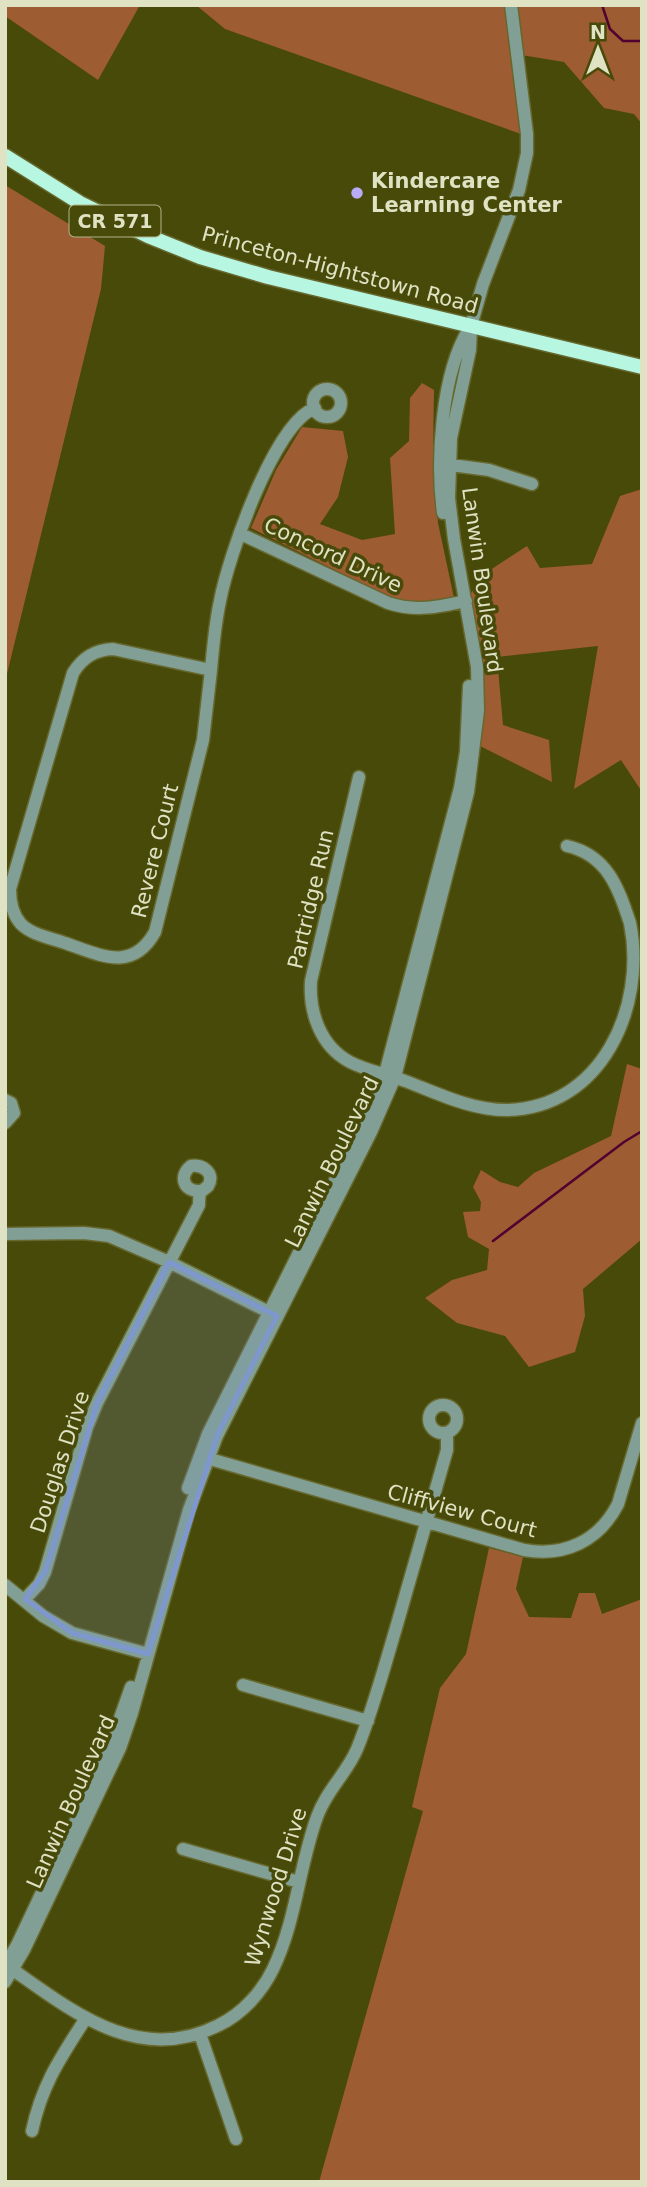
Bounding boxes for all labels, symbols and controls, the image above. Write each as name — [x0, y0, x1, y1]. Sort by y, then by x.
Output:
north arrow — [563, 14, 633, 84]
text: N — [590, 21, 606, 43]
place label: Kindercare Learning Center — [371, 169, 562, 217]
marker: Kindercare Learning Center — [349, 185, 365, 201]
road number: CR 571 — [69, 206, 160, 236]
street label: Princeton-Hightstown Road — [199, 222, 481, 318]
street label: Lanwin Boulevard — [457, 486, 507, 674]
street label: Concord Drive — [260, 513, 406, 597]
street label: Revere Court — [127, 781, 183, 921]
street label: Partridge Run — [283, 827, 339, 971]
street label: Lanwin Boulevard — [280, 1073, 384, 1251]
street label: Douglas Drive — [26, 1388, 94, 1536]
street label: Cliffview Court — [385, 1480, 539, 1542]
street label: Lanwin Boulevard — [22, 1712, 120, 1892]
street label: Wynwood Drive — [240, 1805, 312, 1969]

